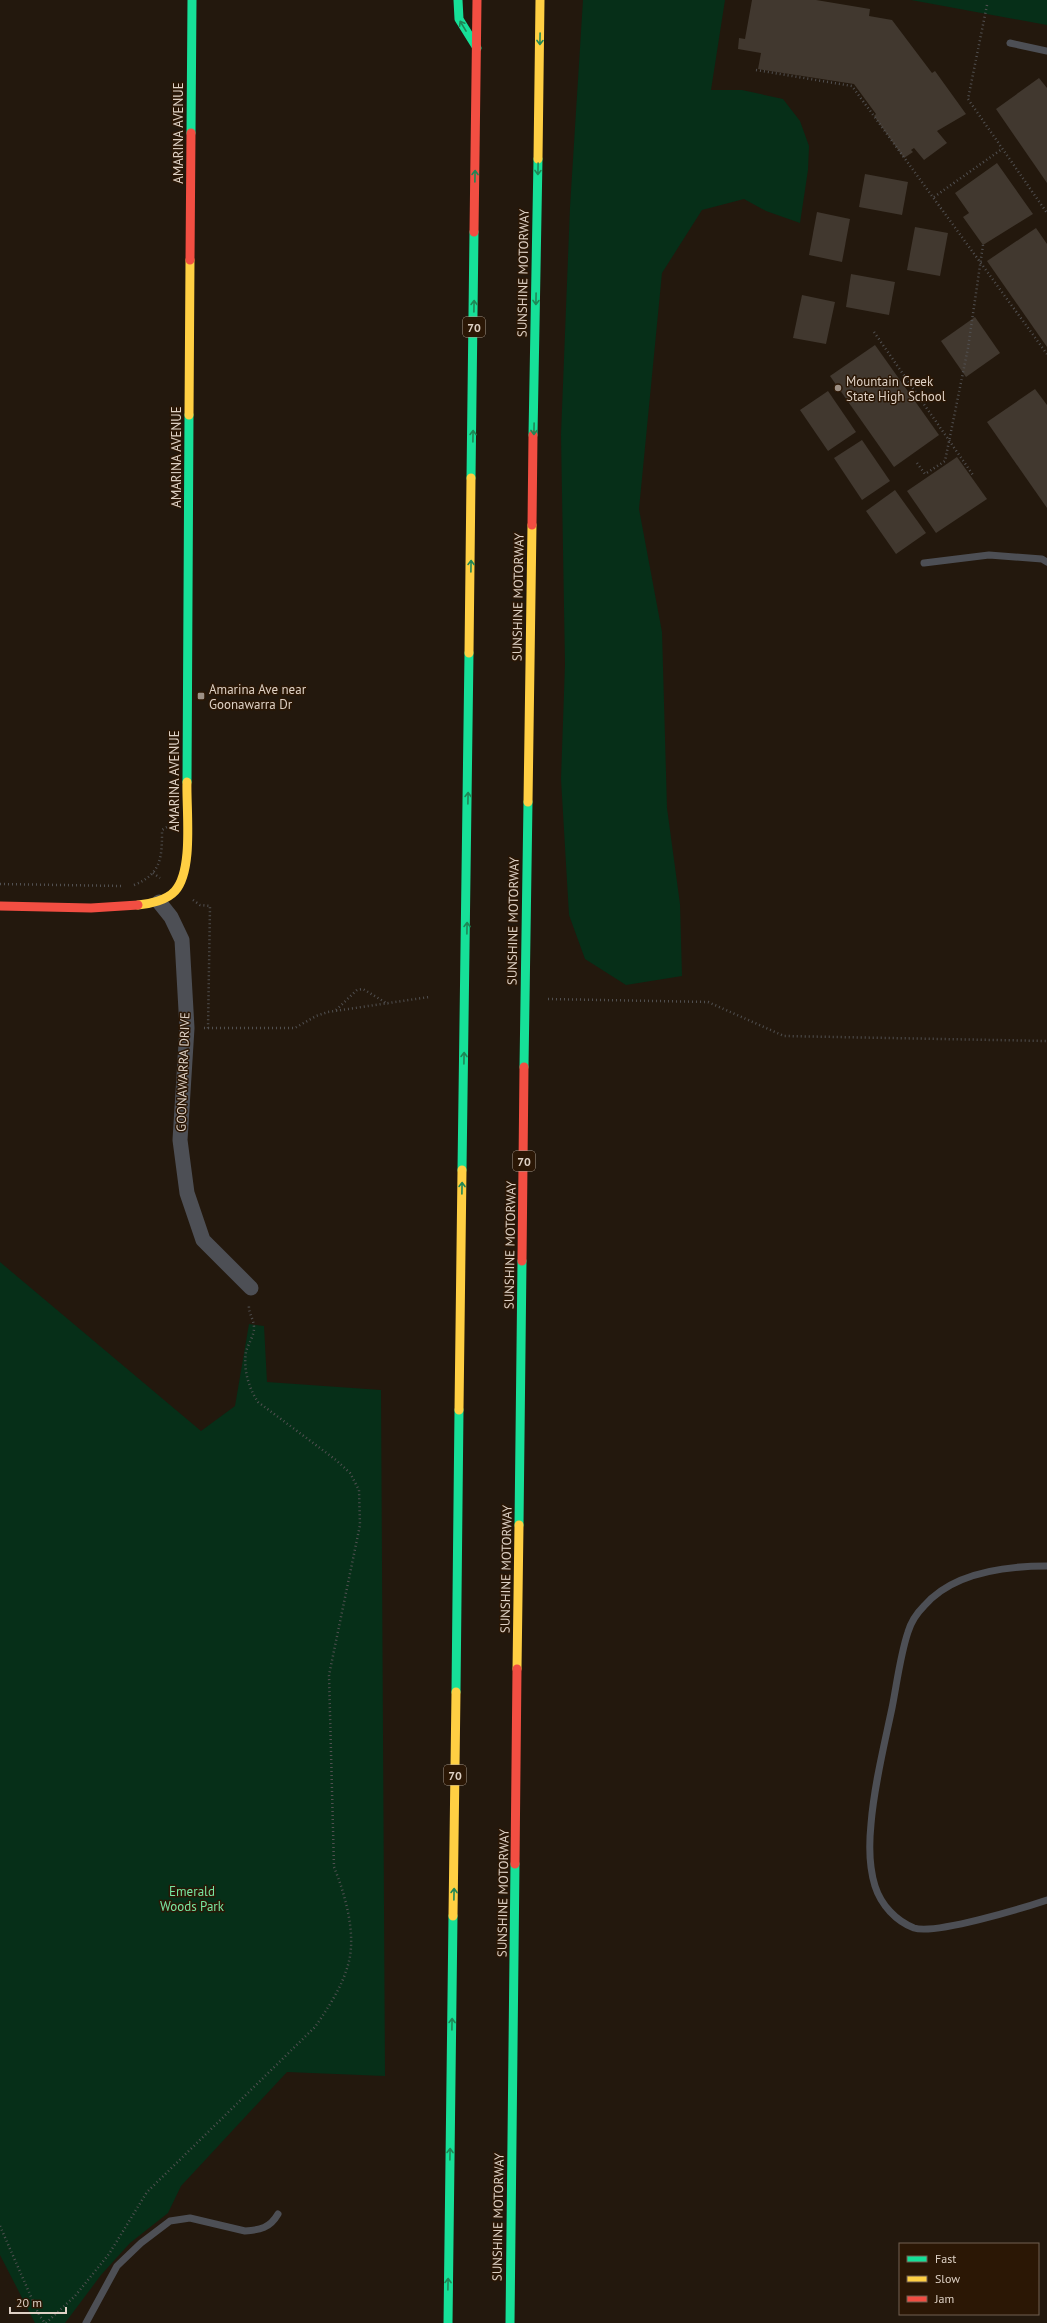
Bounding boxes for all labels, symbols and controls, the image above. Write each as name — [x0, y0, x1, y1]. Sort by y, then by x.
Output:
one-way arrow — [459, 21, 467, 32]
one-way arrow — [536, 32, 544, 45]
street label: AMARINA AVENUE — [170, 82, 187, 184]
one-way arrow — [534, 162, 542, 175]
one-way arrow — [472, 170, 479, 183]
street label: SUNSHINE MOTORWAY — [513, 208, 533, 337]
one-way arrow — [532, 292, 540, 305]
one-way arrow — [470, 300, 478, 313]
road number: 70 — [463, 317, 485, 337]
place label: Mountain Creek State High School — [846, 373, 946, 405]
marker: Mountain Creek State High School — [833, 383, 843, 393]
street label: AMARINA AVENUE — [168, 406, 185, 508]
one-way arrow — [530, 422, 538, 435]
one-way arrow — [469, 430, 477, 443]
street label: SUNSHINE MOTORWAY — [508, 532, 528, 661]
one-way arrow — [467, 560, 475, 573]
place label: Amarina Ave near Goonawarra Dr — [209, 681, 307, 713]
marker: Amarina Ave near Goonawarra Dr — [196, 691, 206, 701]
street label: AMARINA AVENUE — [166, 730, 183, 832]
one-way arrow — [464, 792, 472, 805]
street label: SUNSHINE MOTORWAY — [503, 856, 523, 985]
one-way arrow — [463, 922, 470, 935]
street label: GOONAWARRA DRIVE — [172, 1012, 194, 1132]
one-way arrow — [461, 1052, 468, 1065]
road number: 70 — [513, 1151, 535, 1171]
street label: SUNSHINE MOTORWAY — [500, 1180, 520, 1309]
one-way arrow — [458, 1182, 466, 1195]
street label: SUNSHINE MOTORWAY — [496, 1504, 516, 1633]
road number: 70 — [444, 1765, 466, 1785]
street label: SUNSHINE MOTORWAY — [493, 1828, 513, 1957]
park label: Emerald Woods Park — [160, 1883, 225, 1915]
one-way arrow — [450, 1888, 458, 1901]
one-way arrow — [448, 2018, 456, 2031]
one-way arrow — [446, 2148, 454, 2161]
street label: SUNSHINE MOTORWAY — [488, 2152, 508, 2281]
legend — [899, 2243, 1039, 2315]
text: Fast — [935, 2251, 956, 2266]
text: Slow — [935, 2271, 960, 2286]
one-way arrow — [445, 2278, 452, 2291]
scale bar — [10, 2289, 66, 2315]
text: Jam — [934, 2291, 954, 2306]
text: 20 m — [16, 2295, 42, 2310]

